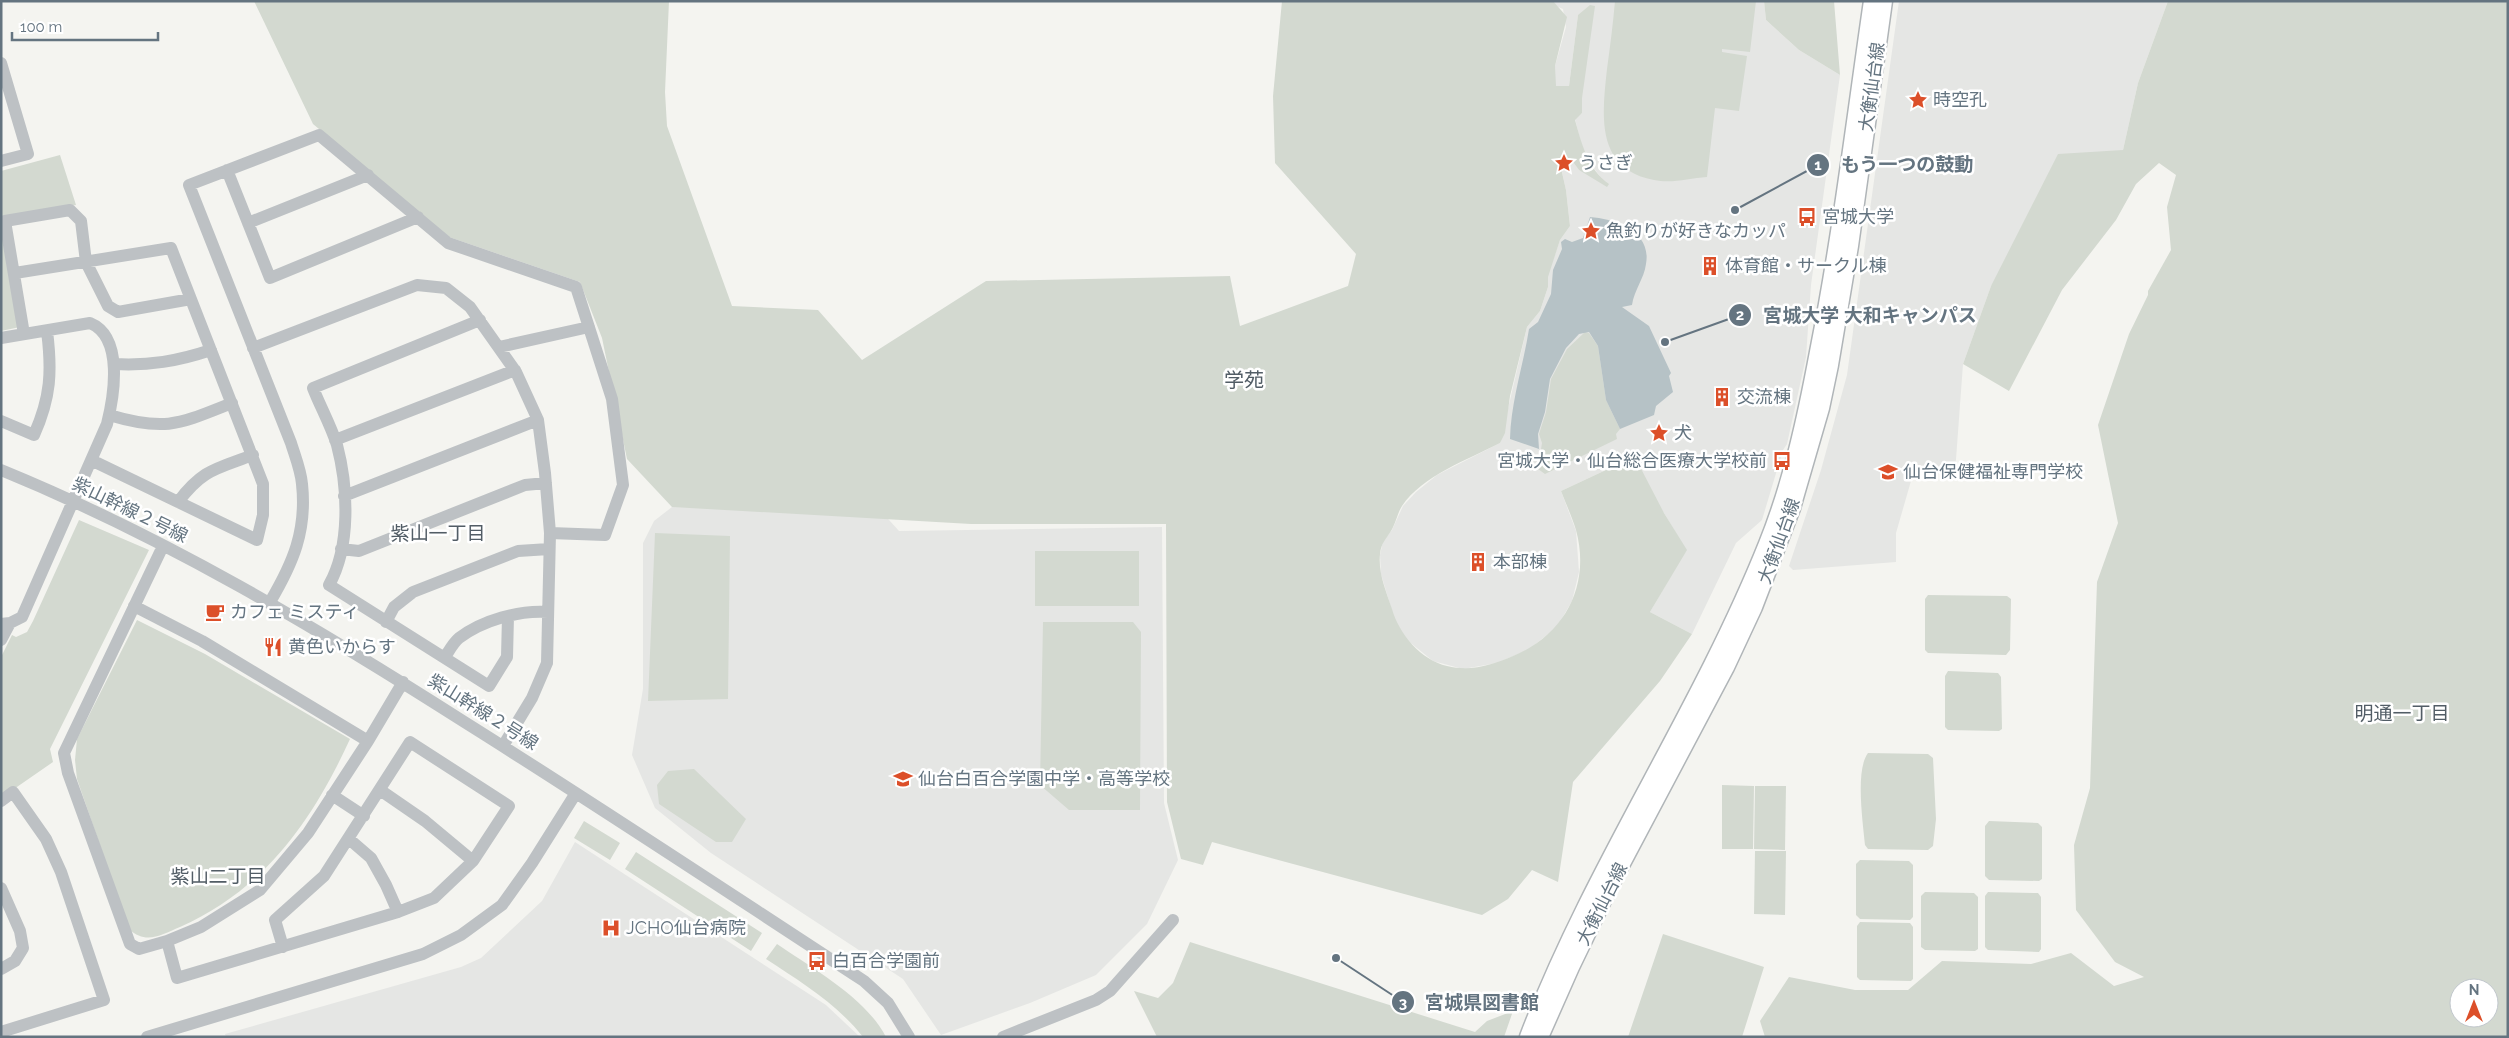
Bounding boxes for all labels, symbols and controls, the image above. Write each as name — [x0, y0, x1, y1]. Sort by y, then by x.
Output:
scale bar — [12, 10, 159, 42]
text: 100 m — [20, 18, 62, 36]
street label: 大衡仙台線 — [1855, 41, 1888, 133]
place icon: 時空孔 — [1907, 89, 1929, 111]
place label: 時空孔 — [1933, 89, 1987, 110]
callout: もう一つの鼓動 — [1806, 148, 1984, 182]
place icon: うさぎ — [1553, 152, 1575, 174]
place label: うさぎ — [1579, 152, 1633, 173]
text: もう一つの鼓動 — [1841, 153, 1973, 175]
text: 1 — [1814, 156, 1822, 174]
bus stop icon: 宮城大学 — [1796, 206, 1818, 228]
place label: 宮城大学 — [1822, 206, 1894, 227]
place icon: 魚釣りが好きなカッパ — [1580, 220, 1602, 242]
place label: 魚釣りが好きなカッパ — [1606, 220, 1786, 241]
building icon: 体育館・サークル棟 — [1699, 255, 1721, 277]
place label: 体育館・サークル棟 — [1725, 255, 1886, 276]
callout: 宮城大学 大和キャンパス — [1728, 298, 1986, 332]
text: 宮城大学 大和キャンパス — [1763, 304, 1977, 326]
text: 2 — [1736, 306, 1744, 324]
district label: 学苑 — [1224, 368, 1264, 392]
building icon: 交流棟 — [1711, 386, 1733, 408]
place label: 交流棟 — [1737, 386, 1791, 407]
place icon: 犬 — [1648, 422, 1670, 444]
place label: 犬 — [1674, 422, 1692, 443]
place label: 宮城大学・仙台総合医療大学校前 — [1497, 450, 1767, 471]
bus stop icon: 宮城大学・仙台総合医療大学校前 — [1771, 450, 1793, 472]
school or university icon: 仙台保健福祉専門学校 — [1877, 461, 1899, 483]
place label: 仙台保健福祉専門学校 — [1903, 461, 2083, 482]
street label: 紫山幹線２号線 — [69, 472, 191, 547]
street label: 大衡仙台線 — [1753, 495, 1804, 587]
district label: 紫山一丁目 — [390, 522, 486, 544]
building icon: 本部棟 — [1467, 551, 1489, 573]
place label: 本部棟 — [1493, 551, 1547, 572]
cafe icon: カフェ ミスティ — [204, 601, 226, 623]
place label: カフェ ミスティ — [230, 601, 360, 622]
restaurant icon: 黄色いからす — [262, 636, 284, 658]
place label: 黄色いからす — [288, 636, 396, 657]
street label: 紫山幹線２号線 — [424, 669, 542, 754]
district label: 明通一丁目 — [2354, 702, 2450, 724]
school or university icon: 仙台白百合学園中学・高等学校 — [892, 768, 914, 790]
place label: 仙台白百合学園中学・高等学校 — [918, 768, 1170, 789]
street label: 大衡仙台線 — [1572, 859, 1631, 949]
district label: 紫山二丁目 — [170, 865, 266, 887]
hospital icon: JCHO仙台病院 — [600, 917, 622, 939]
place label: JCHO仙台病院 — [626, 917, 746, 938]
bus stop icon: 白百合学園前 — [806, 950, 828, 972]
place label: 白百合学園前 — [832, 950, 940, 971]
north arrow — [2449, 978, 2499, 1028]
text: N — [2469, 982, 2479, 998]
callout: 宮城県図書館 — [1390, 985, 1549, 1019]
text: 宮城県図書館 — [1425, 991, 1539, 1013]
text: 3 — [1399, 994, 1407, 1012]

